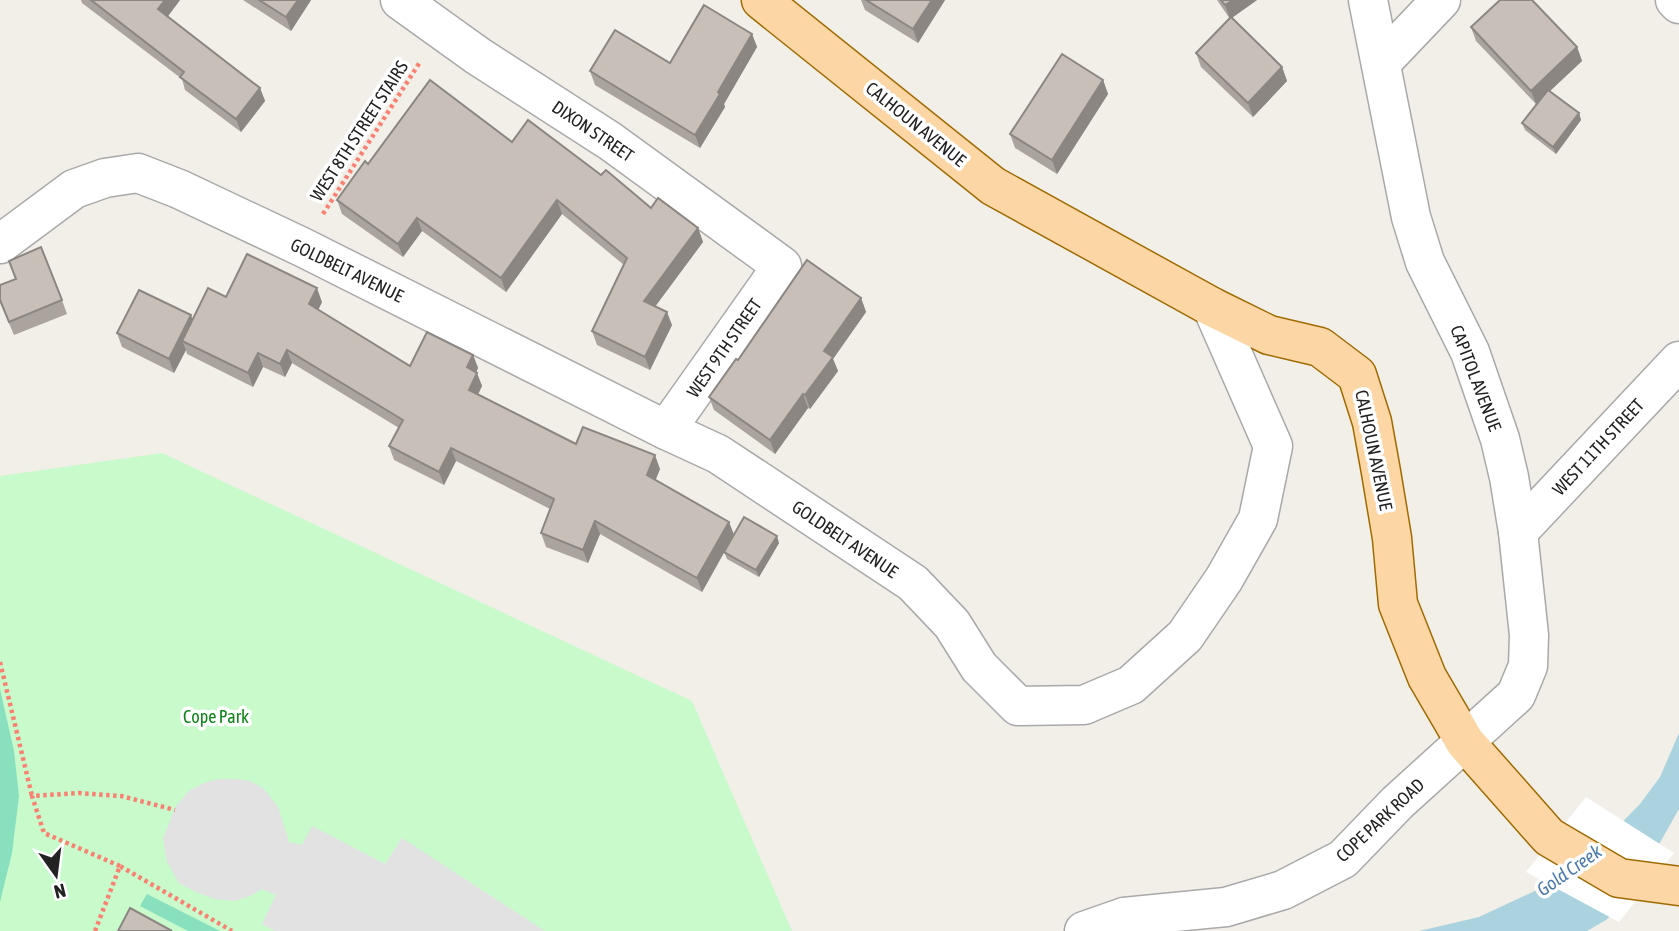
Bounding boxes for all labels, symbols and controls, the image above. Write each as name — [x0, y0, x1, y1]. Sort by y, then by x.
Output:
street label: WEST 8TH STREET STAIRS — [306, 57, 412, 205]
street label: CALHOUN AVENUE — [862, 77, 970, 171]
street label: DIXON STREET — [548, 96, 638, 166]
street label: GOLDBELT AVENUE — [287, 234, 407, 307]
street label: WEST 9TH STREET — [682, 295, 766, 401]
street label: CAPITOL AVENUE — [1446, 322, 1506, 434]
street label: CALHOUN AVENUE — [1351, 388, 1397, 512]
street label: WEST 11TH STREET — [1548, 394, 1648, 500]
street label: GOLDBELT AVENUE — [788, 496, 902, 582]
park label: Cope Park — [183, 706, 249, 727]
street label: COPE PARK ROAD — [1332, 774, 1428, 866]
water label: Gold Creek — [1532, 839, 1606, 900]
north arrow — [21, 840, 91, 910]
text: N — [52, 879, 68, 904]

